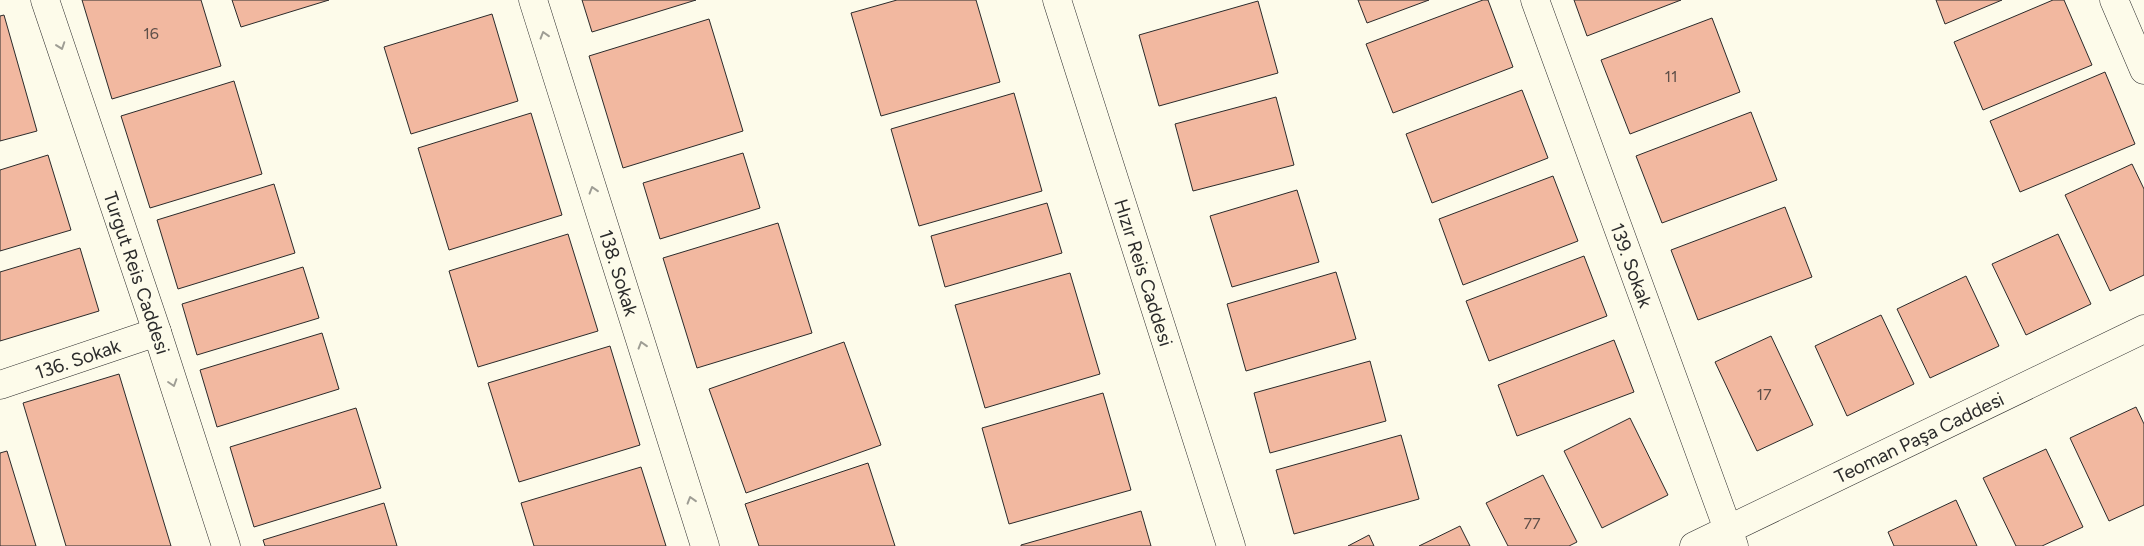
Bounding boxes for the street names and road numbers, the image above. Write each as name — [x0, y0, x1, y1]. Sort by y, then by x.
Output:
street label: Turgut Reis Caddesi — [99, 189, 174, 357]
street label: Hızır Reis Caddesi — [1109, 196, 1178, 349]
street label: 139. Sokak — [1605, 220, 1657, 311]
street label: 138. Sokak — [594, 227, 643, 320]
street label: 136. Sokak — [32, 334, 124, 384]
street label: Teoman Paşa Caddesi — [1831, 387, 2008, 488]

